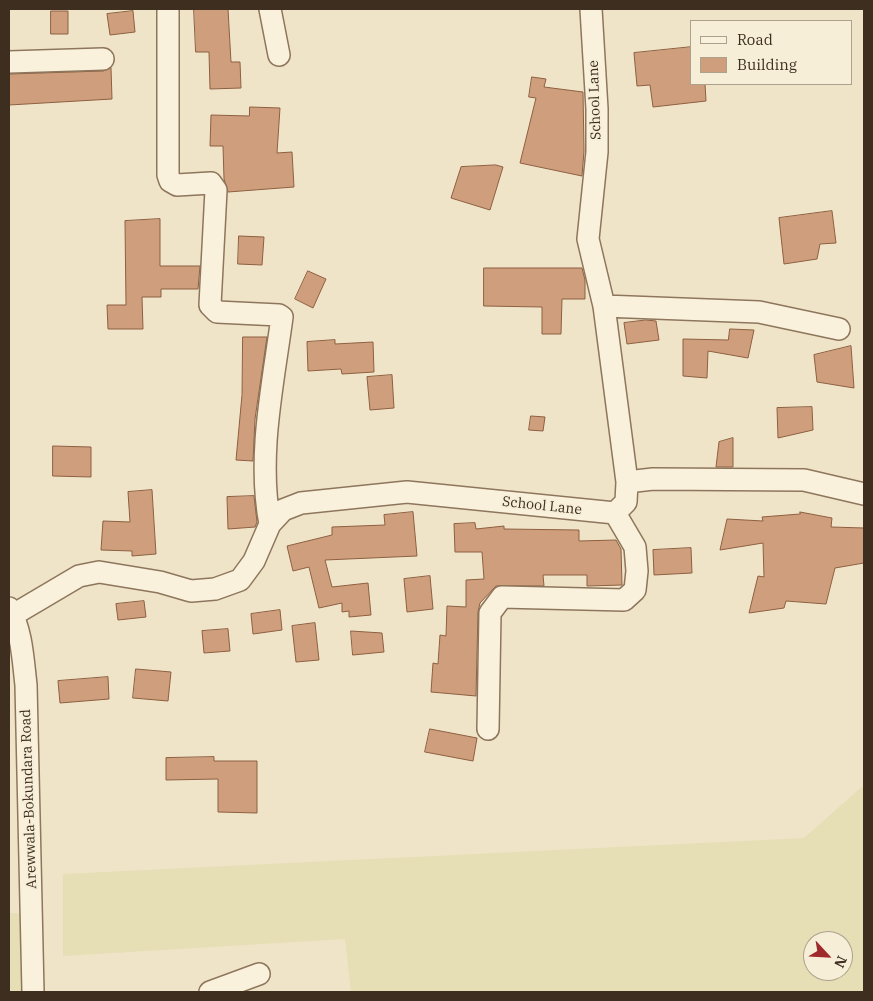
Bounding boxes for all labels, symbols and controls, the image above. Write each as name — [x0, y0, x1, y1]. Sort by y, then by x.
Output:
legend — [690, 20, 853, 85]
text: Road — [737, 30, 773, 49]
text: Building — [737, 55, 797, 74]
street label: School Lane — [585, 60, 605, 140]
street label: School Lane — [501, 493, 583, 519]
street label: Arewwala-Bokundara Road — [17, 709, 41, 889]
north arrow — [803, 931, 853, 981]
text: N — [830, 953, 851, 971]

